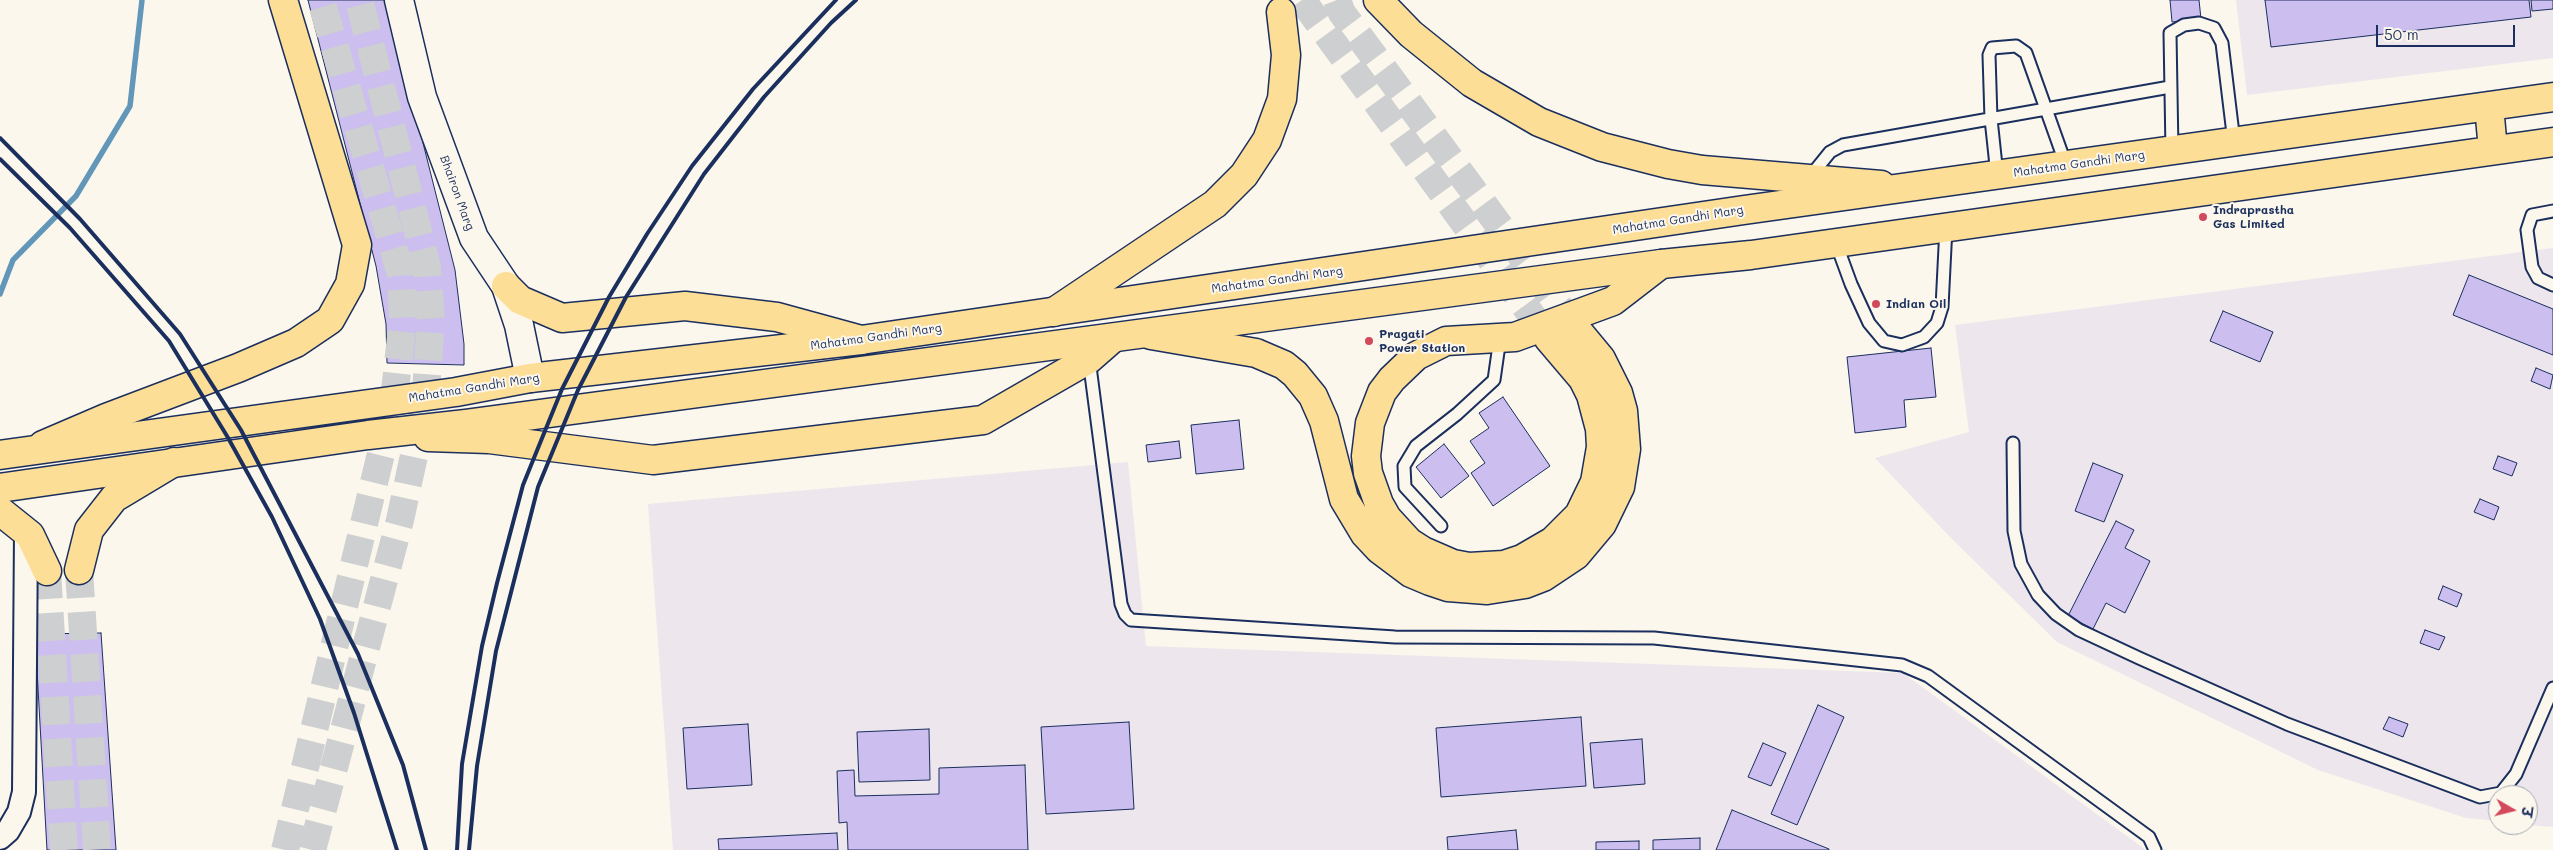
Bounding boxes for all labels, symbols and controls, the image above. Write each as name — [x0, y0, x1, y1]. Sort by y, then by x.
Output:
scale bar — [2378, 15, 2517, 47]
text: 50 m — [2384, 24, 2419, 44]
street label: Mahatma Gandhi Marg — [2012, 148, 2146, 180]
street label: Bhairon Marg — [437, 153, 477, 233]
street label: Mahatma Gandhi Marg — [1612, 203, 1744, 237]
place label: Indraprastha Gas Limited — [2213, 203, 2294, 231]
marker: Indraprastha Gas Limited — [2197, 211, 2209, 223]
street label: Mahatma Gandhi Marg — [1210, 264, 1344, 296]
place label: Indian Oil — [1886, 297, 1946, 311]
marker: Indian Oil — [1870, 298, 1882, 310]
street label: Mahatma Gandhi Marg — [809, 321, 943, 353]
place label: Pragati Power Station — [1379, 327, 1465, 355]
marker: Pragati Power Station — [1363, 335, 1375, 347]
street label: Mahatma Gandhi Marg — [408, 371, 540, 405]
north arrow — [2488, 785, 2538, 835]
text: उ — [2517, 806, 2537, 818]

